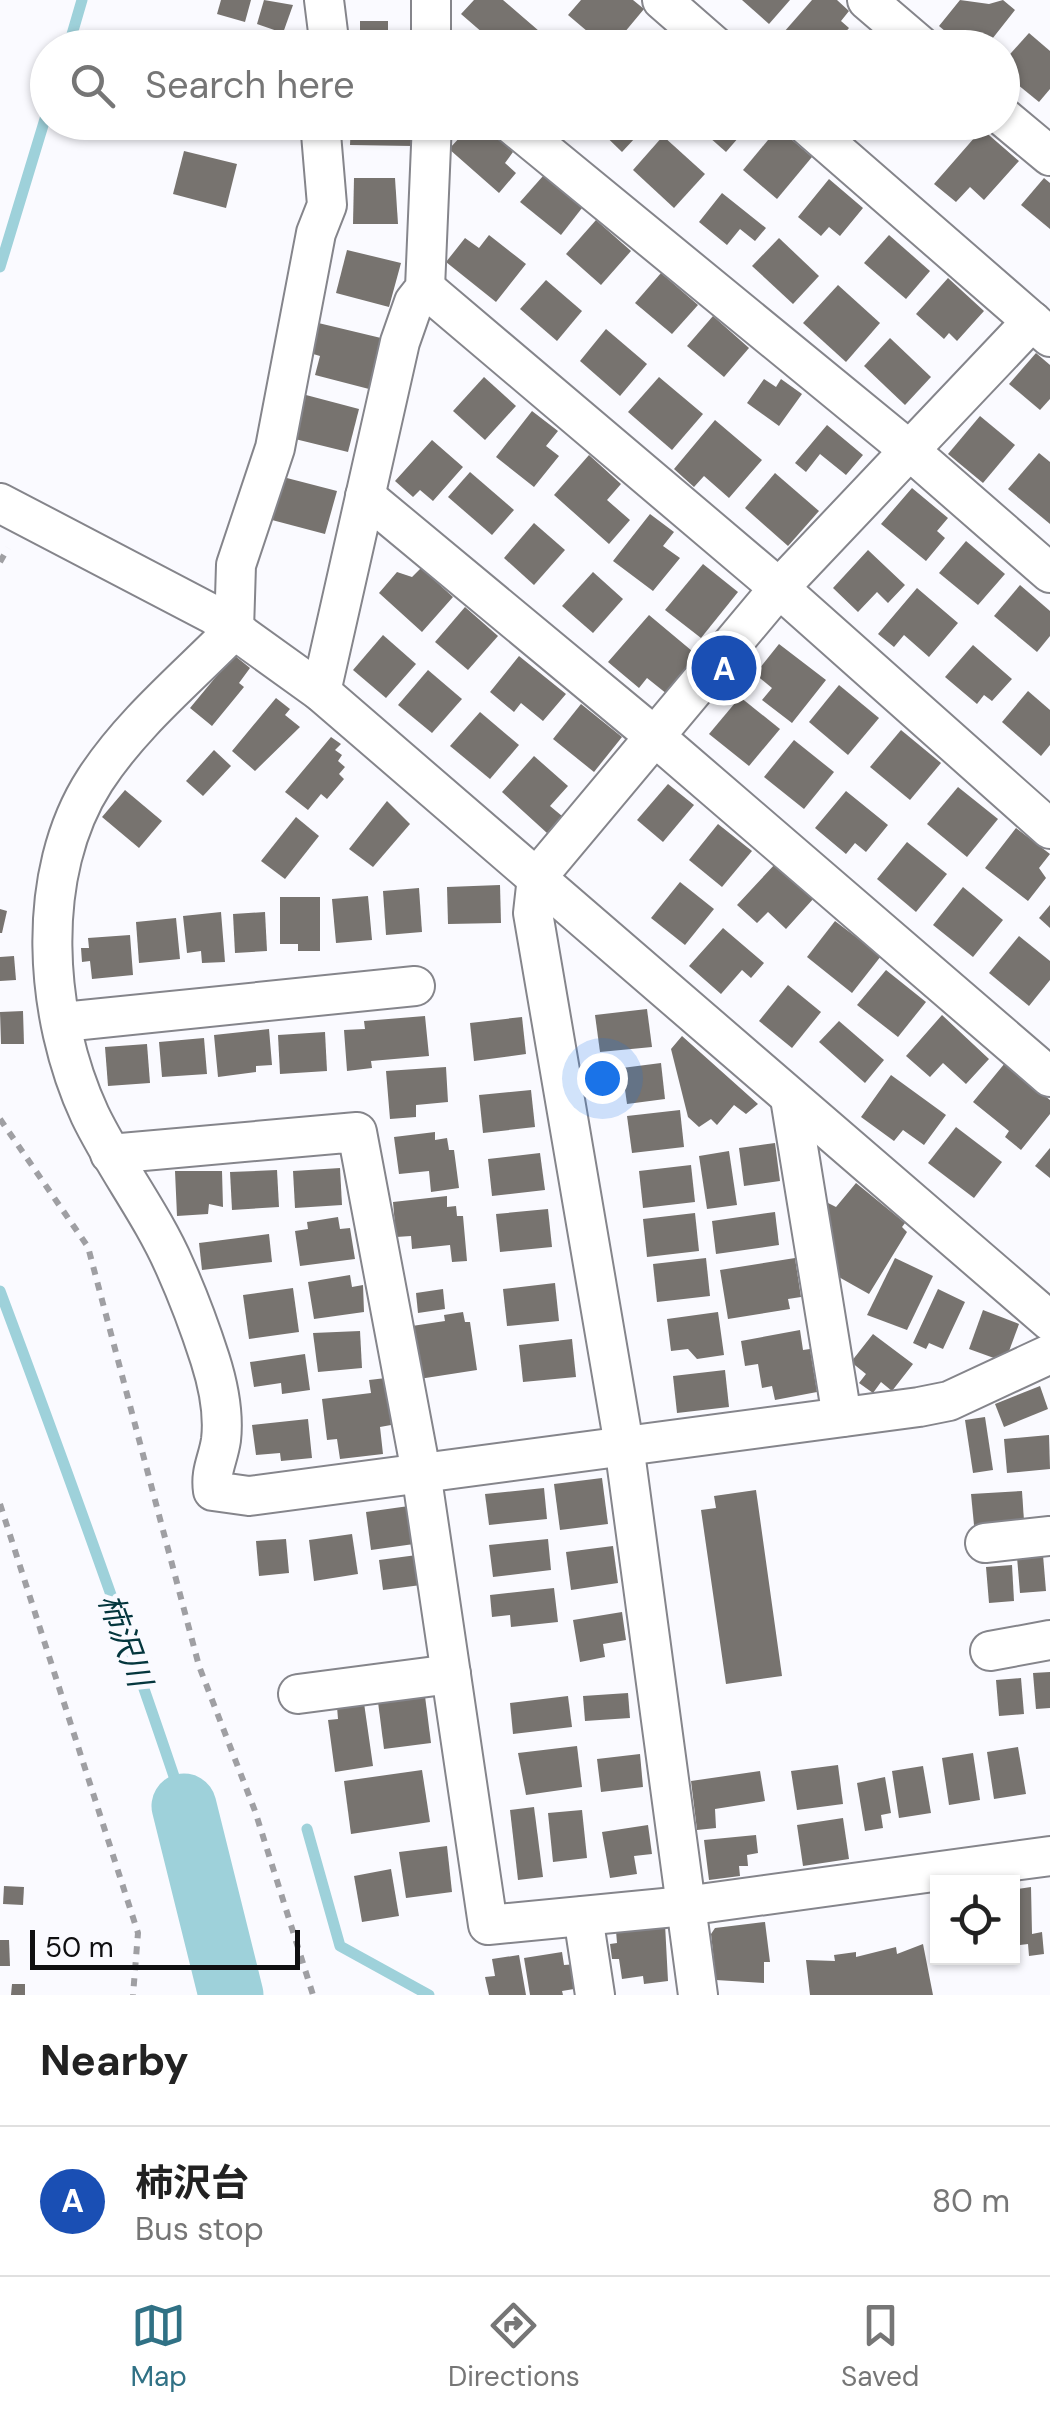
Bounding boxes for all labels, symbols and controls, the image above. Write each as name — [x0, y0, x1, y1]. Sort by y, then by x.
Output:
search box — [30, 30, 1020, 140]
icon: search — [65, 58, 120, 113]
text: Search here — [145, 60, 355, 110]
pin: A — [692, 630, 756, 706]
your location — [577, 1053, 628, 1104]
water label: 柿沢川 — [89, 1588, 162, 1695]
map controls — [930, 1875, 1020, 1965]
button: locate — [930, 1875, 1020, 1965]
scale bar — [30, 1925, 300, 1970]
text: 50 m — [45, 1929, 114, 1966]
text: Nearby — [40, 2033, 189, 2088]
text: 柿沢台 — [135, 2158, 249, 2208]
text: A — [61, 2180, 84, 2222]
text: 80 m — [932, 2180, 1010, 2222]
text: Bus stop — [135, 2208, 264, 2250]
tab: Map — [131, 2298, 187, 2395]
tab: Directions — [448, 2298, 580, 2395]
tab: Saved — [841, 2298, 919, 2395]

